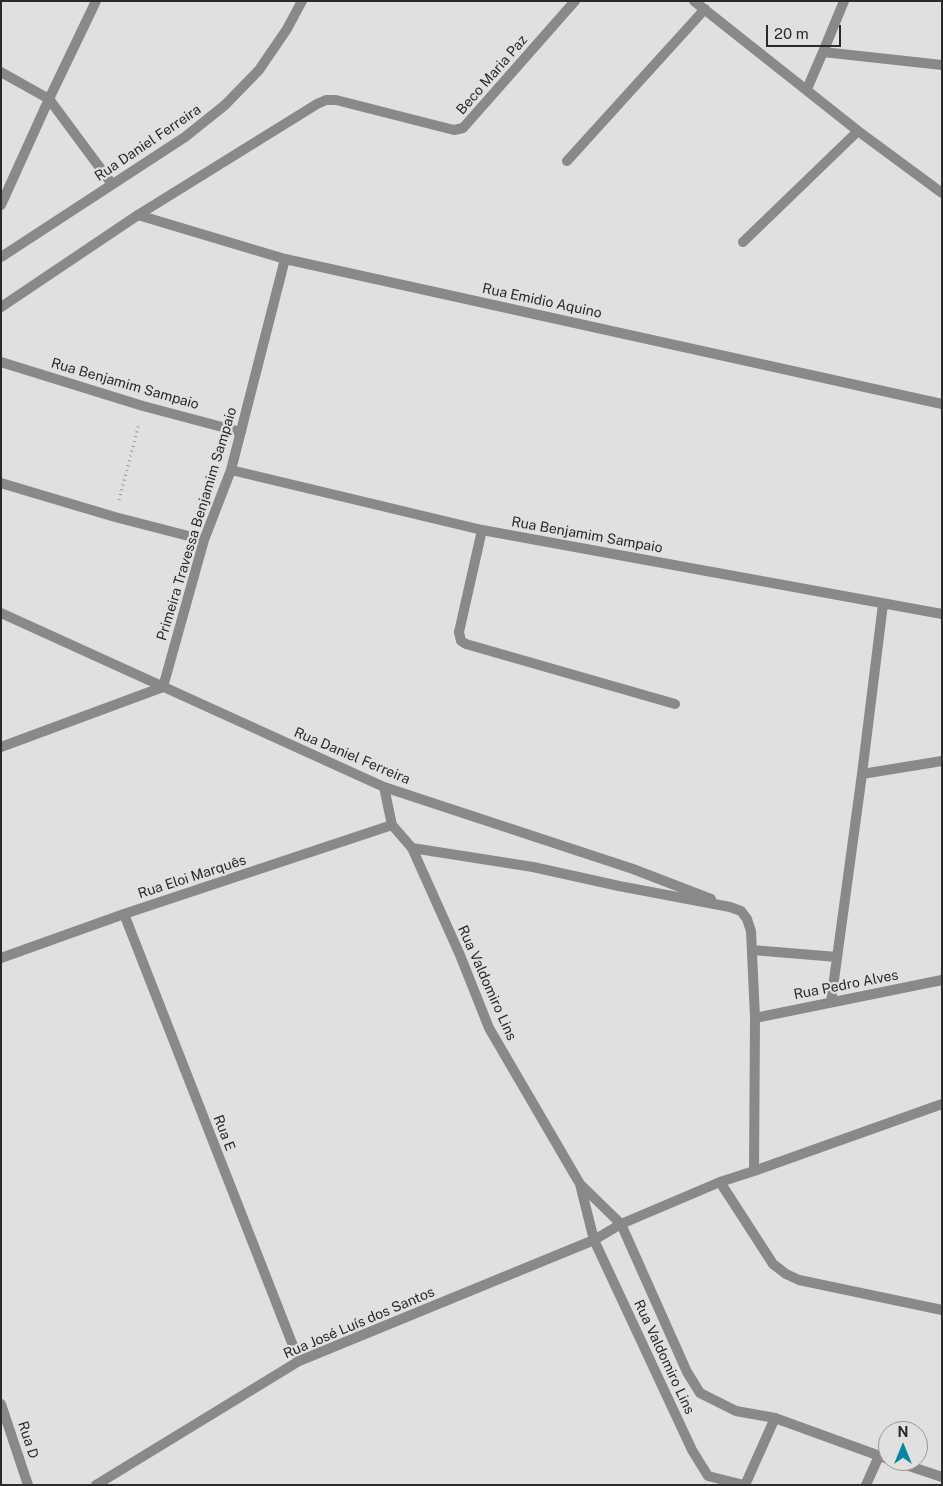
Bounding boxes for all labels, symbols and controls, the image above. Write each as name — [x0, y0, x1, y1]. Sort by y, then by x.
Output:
scale bar — [768, 15, 843, 47]
text: 20 m — [774, 25, 809, 42]
street label: Beco Maria Paz — [453, 32, 531, 118]
street label: Rua Daniel Ferreira — [92, 101, 204, 185]
street label: Rua Emidio Aquino — [481, 280, 603, 322]
street label: Rua Benjamim Sampaio — [49, 355, 201, 413]
street label: Primeira Travessa Benjamim Sampaio — [153, 405, 241, 643]
street label: Rua Benjamim Sampaio — [510, 513, 664, 557]
street label: Rua Daniel Ferreira — [291, 724, 413, 788]
street label: Rua Eloi Marquês — [136, 852, 248, 902]
street label: Rua Valdomiro Lins — [454, 923, 520, 1043]
street label: Rua Pedro Alves — [792, 967, 900, 1003]
street label: Rua E — [209, 1113, 239, 1153]
street label: Rua José Luís dos Santos — [281, 1284, 437, 1362]
street label: Rua Valdomiro Lins — [630, 1297, 698, 1417]
street label: Rua D — [14, 1419, 42, 1461]
north arrow — [878, 1421, 928, 1471]
text: N — [898, 1424, 908, 1440]

